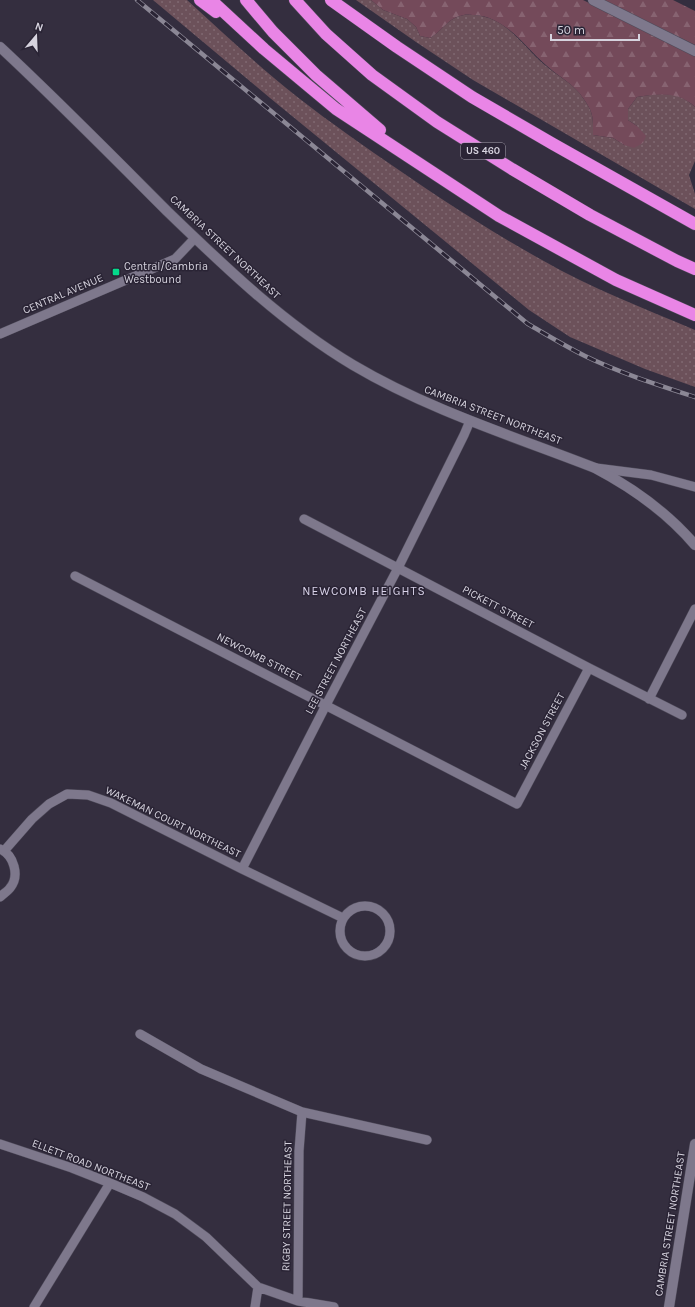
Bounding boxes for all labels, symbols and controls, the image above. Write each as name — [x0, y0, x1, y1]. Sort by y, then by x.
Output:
north arrow — [16, 16, 56, 56]
scale bar — [551, 16, 639, 42]
text: N — [33, 20, 45, 34]
text: 50 m — [557, 23, 585, 37]
road number: US 460 — [461, 143, 505, 159]
street label: CAMBRIA STREET NORTHEAST — [167, 192, 283, 302]
place label: Central/Cambria Westbound — [124, 260, 208, 286]
marker: Central/Cambria Westbound — [111, 267, 121, 277]
street label: CENTRAL AVENUE — [21, 271, 105, 317]
street label: CAMBRIA STREET NORTHEAST — [422, 383, 564, 447]
street label: PICKETT STREET — [460, 583, 536, 632]
district label: NEWCOMB HEIGHTS — [302, 584, 426, 598]
street label: LEE STREET NORTHEAST — [302, 605, 370, 716]
street label: NEWCOMB STREET — [215, 630, 304, 684]
street label: JACKSON STREET — [516, 690, 568, 772]
street label: WAKEMAN COURT NORTHEAST — [103, 783, 243, 861]
street label: ELLETT ROAD NORTHEAST — [30, 1137, 152, 1194]
street label: RIGBY STREET NORTHEAST — [279, 1140, 295, 1271]
street label: CAMBRIA STREET NORTHEAST — [652, 1150, 688, 1297]

